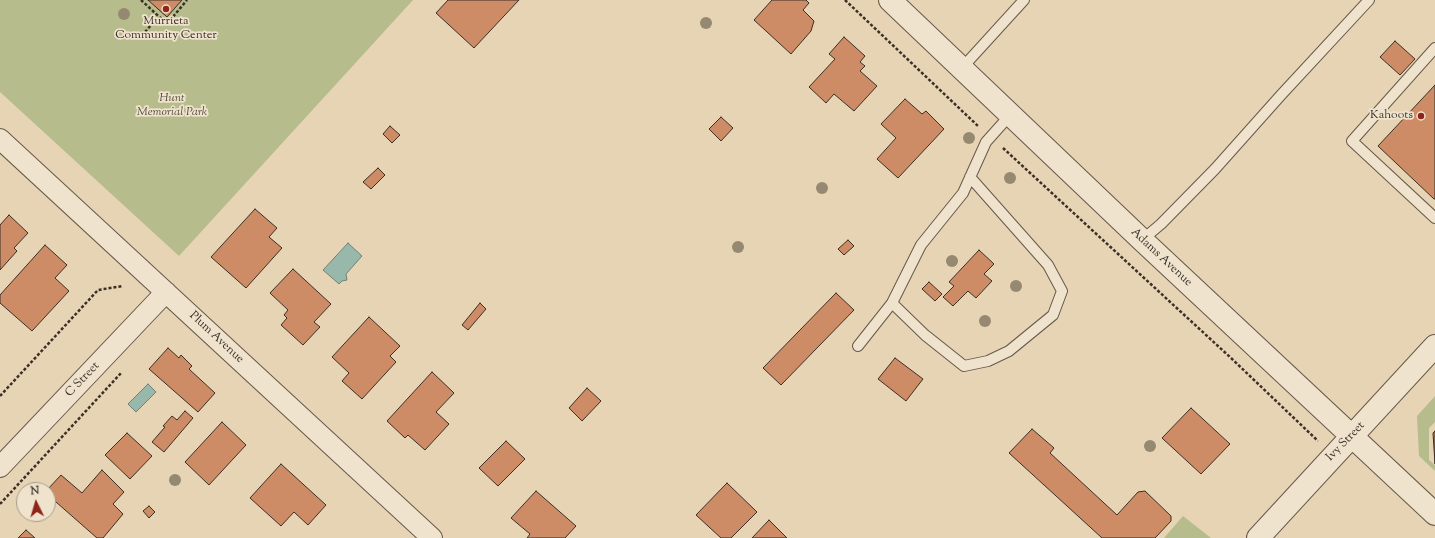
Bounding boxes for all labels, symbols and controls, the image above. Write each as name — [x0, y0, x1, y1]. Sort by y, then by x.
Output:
marker: Murrieta Community Center — [161, 4, 171, 14]
place label: Murrieta Community Center — [115, 15, 217, 43]
park label: Hunt Memorial Park — [137, 92, 207, 120]
place label: Kahoots — [1370, 109, 1413, 123]
marker: Kahoots — [1416, 111, 1426, 121]
street label: Adams Avenue — [1127, 226, 1195, 290]
street label: Plum Avenue — [186, 309, 246, 367]
street label: C Street — [63, 359, 103, 401]
street label: Ivy Street — [1324, 419, 1368, 465]
north arrow — [16, 482, 56, 522]
text: N — [30, 483, 40, 499]

